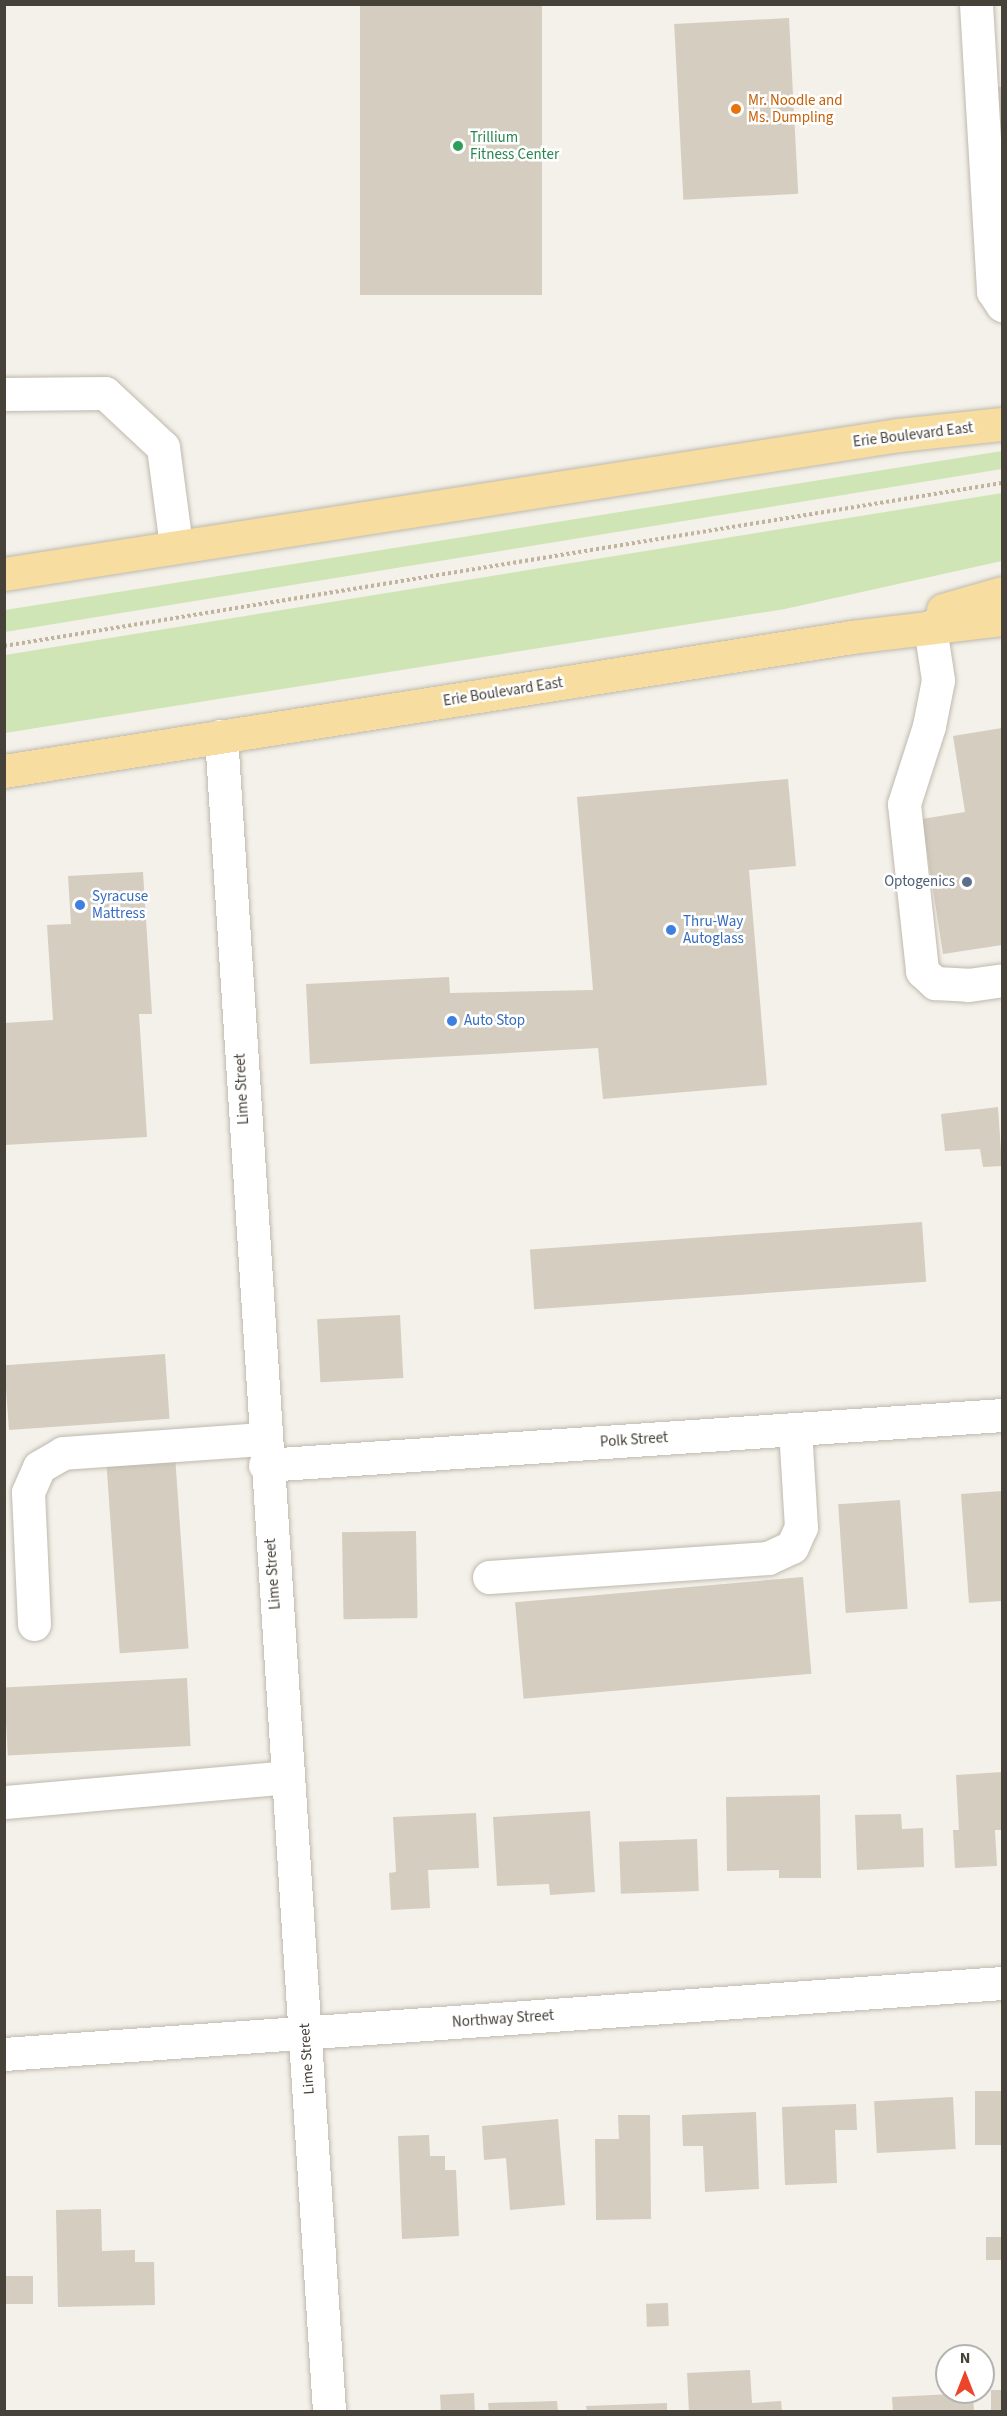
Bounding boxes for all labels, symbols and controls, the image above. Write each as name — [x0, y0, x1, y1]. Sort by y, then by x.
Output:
place label: Mr. Noodle and Ms. Dumpling — [748, 91, 843, 126]
marker: Mr. Noodle and Ms. Dumpling — [729, 102, 743, 116]
place label: Trillium Fitness Center — [470, 128, 559, 163]
marker: Trillium Fitness Center — [451, 139, 465, 153]
street label: Erie Boulevard East — [852, 419, 974, 451]
street label: Erie Boulevard East — [442, 674, 564, 710]
place label: Optogenics — [884, 873, 955, 891]
marker: Optogenics — [960, 875, 974, 889]
place label: Syracuse Mattress — [92, 887, 148, 922]
marker: Syracuse Mattress — [73, 898, 87, 912]
place label: Thru-Way Autoglass — [683, 912, 744, 947]
marker: Thru-Way Autoglass — [664, 923, 678, 937]
place label: Auto Stop — [464, 1012, 525, 1030]
marker: Auto Stop — [445, 1014, 459, 1028]
street label: Lime Street — [231, 1053, 253, 1125]
street label: Polk Street — [599, 1429, 669, 1451]
street label: Lime Street — [262, 1538, 284, 1610]
street label: Northway Street — [451, 2006, 555, 2032]
street label: Lime Street — [296, 2023, 318, 2095]
north arrow — [935, 2344, 995, 2404]
text: N — [960, 2347, 970, 2369]

